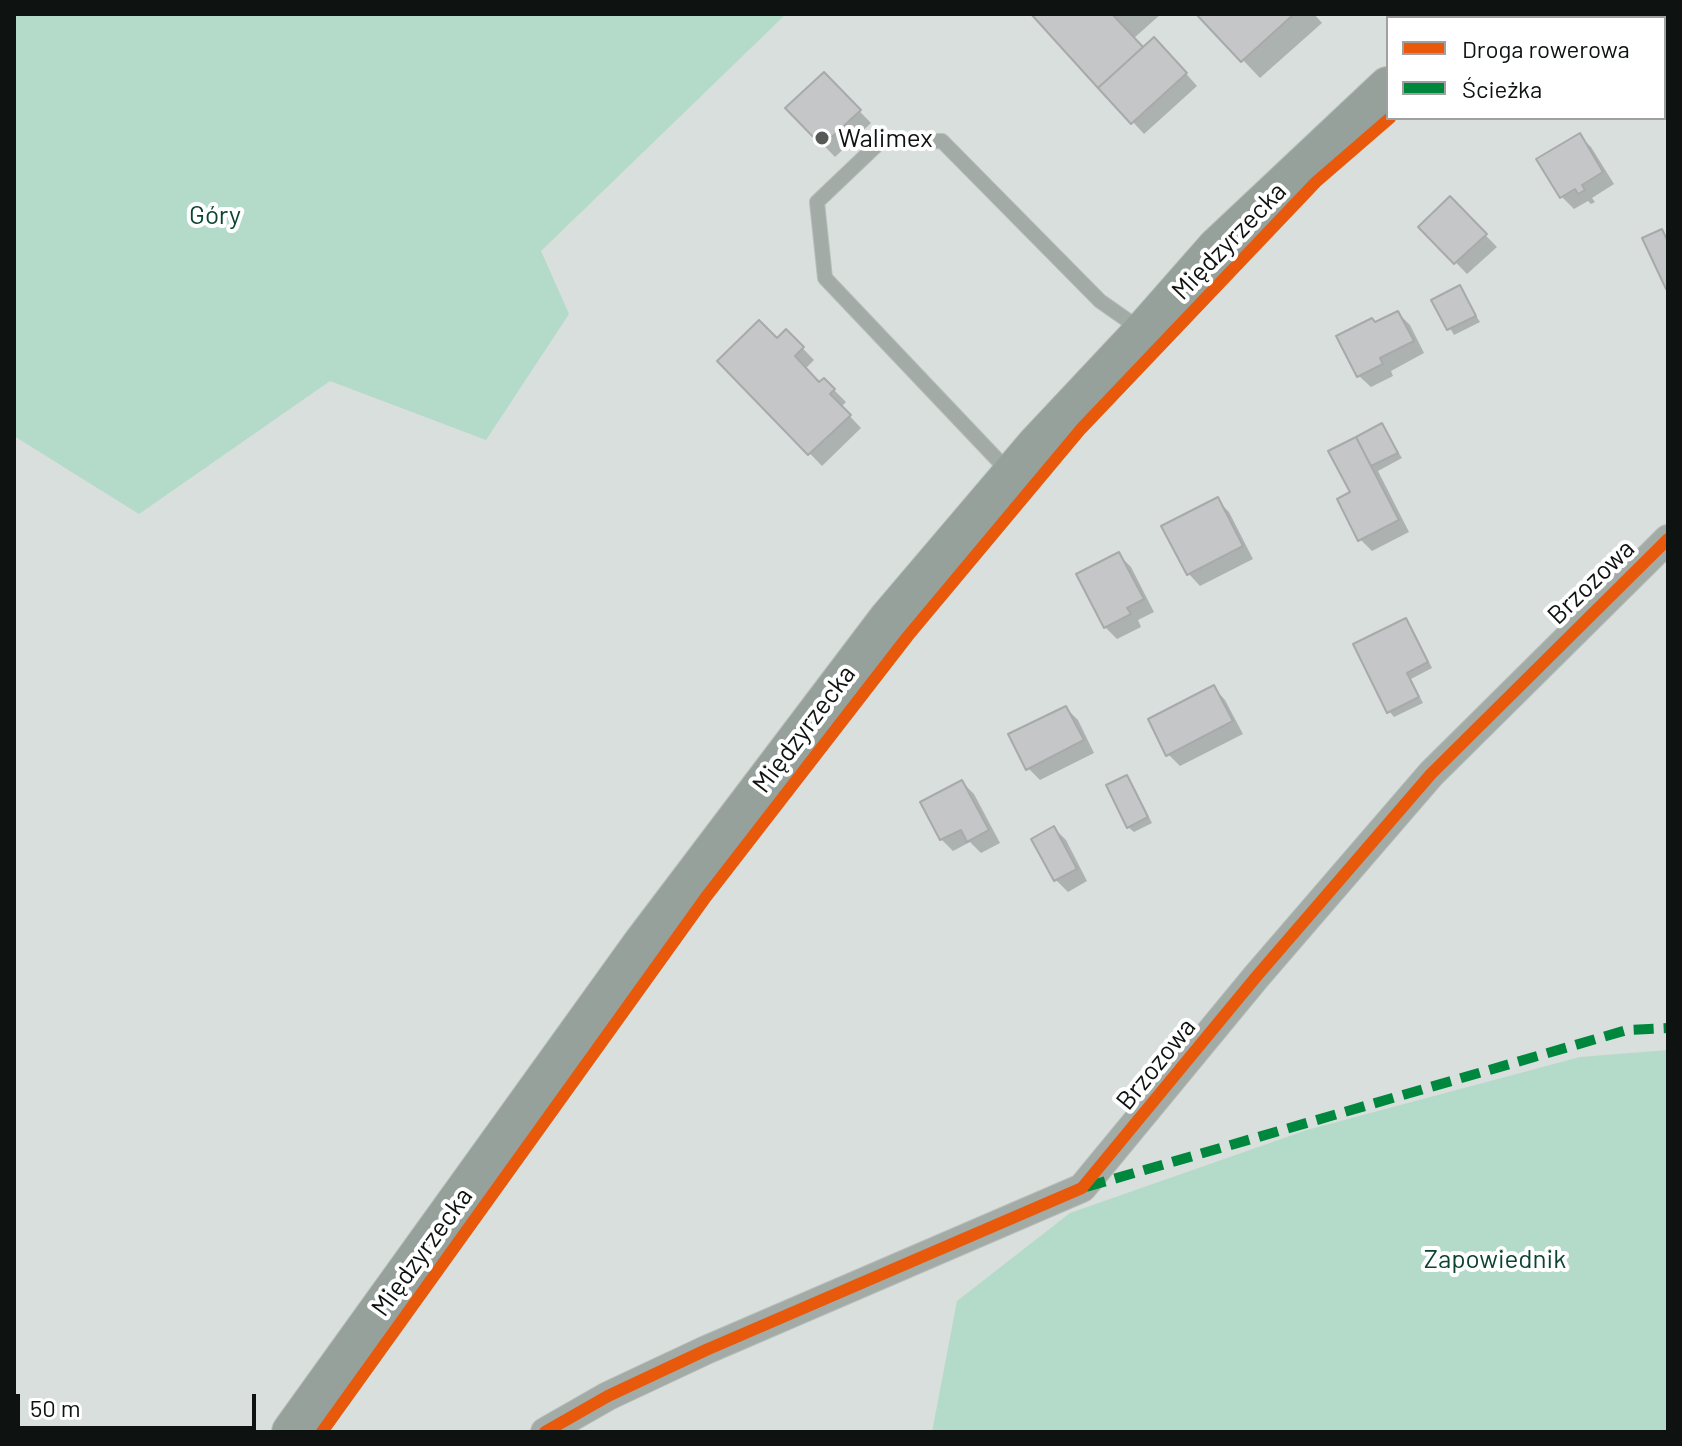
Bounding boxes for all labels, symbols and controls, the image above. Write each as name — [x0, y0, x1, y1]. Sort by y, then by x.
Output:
legend — [1386, 16, 1666, 120]
text: Droga rowerowa — [1462, 34, 1630, 63]
text: Ścieżka — [1462, 74, 1542, 103]
place label: Walimex — [838, 122, 933, 154]
marker: Walimex — [813, 129, 831, 147]
street label: Międzyrzecka — [1165, 176, 1293, 306]
park label: Góry — [189, 199, 241, 231]
street label: Brzozowa — [1541, 533, 1641, 631]
street label: Międzyrzecka — [746, 659, 862, 799]
street label: Brzozowa — [1110, 1012, 1202, 1116]
street label: Międzyrzecka — [365, 1182, 479, 1322]
park label: Zapowiednik — [1424, 1243, 1566, 1275]
scale bar — [20, 1378, 260, 1428]
text: 50 m — [30, 1393, 81, 1422]

